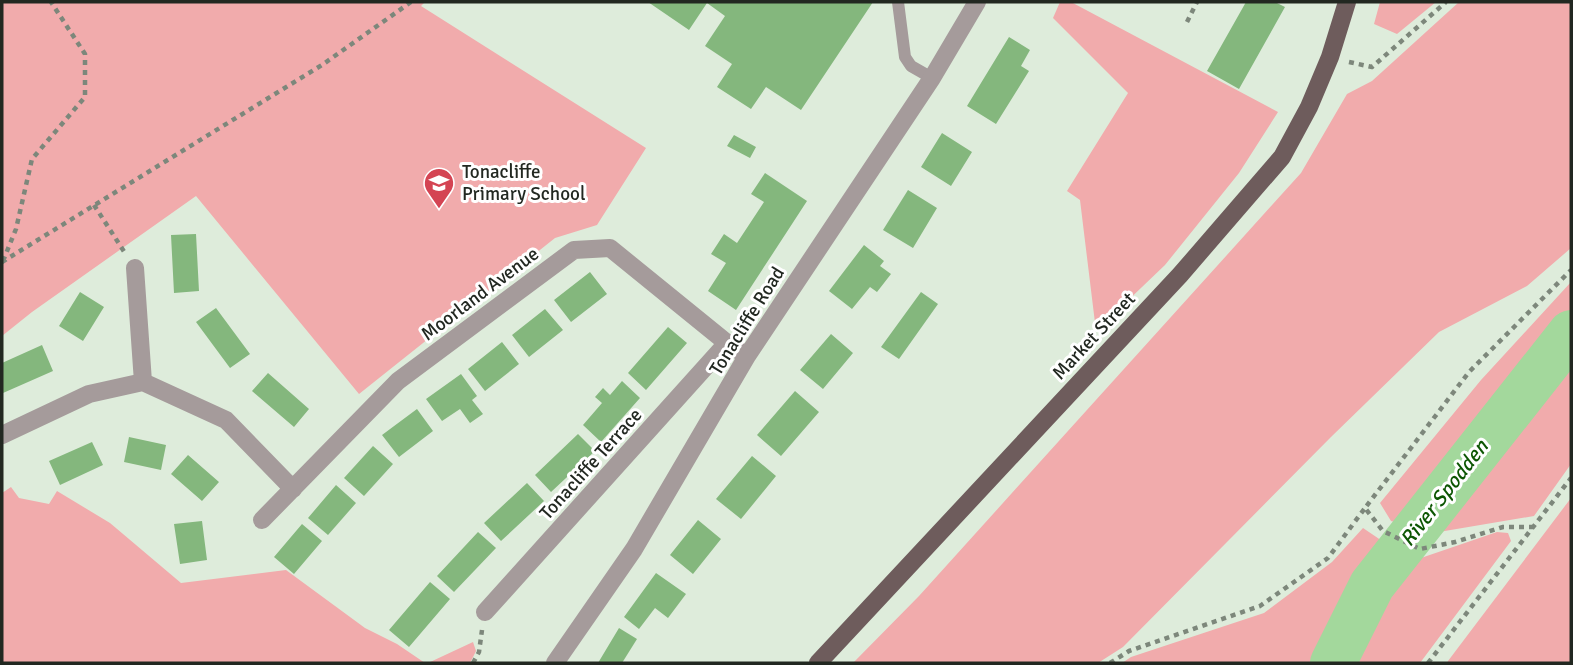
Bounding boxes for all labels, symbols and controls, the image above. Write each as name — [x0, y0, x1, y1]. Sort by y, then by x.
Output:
place label: Tonacliffe Primary School — [462, 160, 585, 206]
school or university icon: Tonacliffe Primary School — [422, 166, 456, 210]
street label: Moorland Avenue — [416, 242, 544, 346]
street label: Tonacliffe Road — [704, 262, 790, 380]
street label: Market Street — [1047, 287, 1141, 385]
street label: Tonacliffe Terrace — [535, 403, 647, 525]
water label: River Spodden — [1394, 434, 1494, 552]

